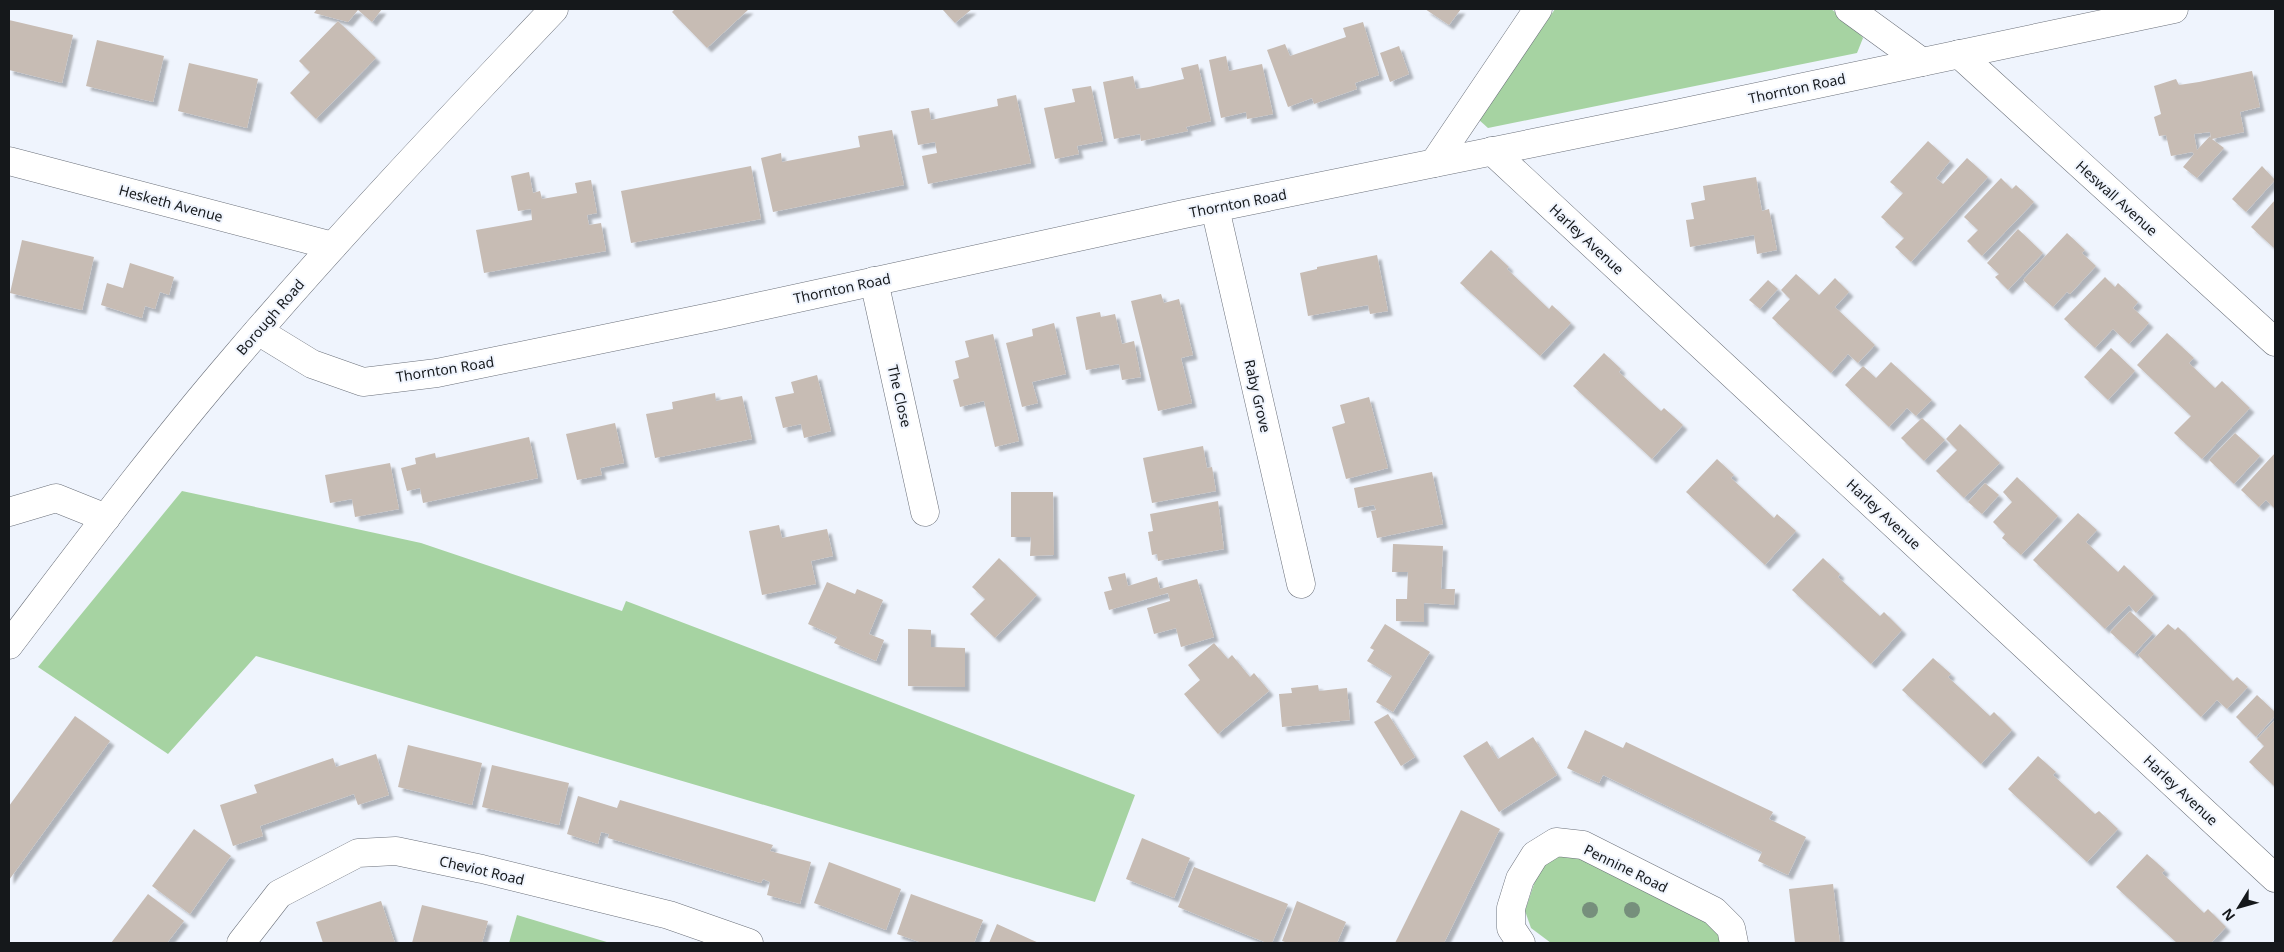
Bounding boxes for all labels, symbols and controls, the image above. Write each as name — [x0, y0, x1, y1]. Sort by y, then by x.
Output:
street label: Thornton Road — [1747, 68, 1847, 108]
street label: Heswall Avenue — [2072, 156, 2162, 240]
street label: Hesketh Avenue — [117, 180, 225, 226]
street label: Thornton Road — [1188, 184, 1288, 222]
street label: Harley Avenue — [1546, 200, 1628, 278]
street label: Thornton Road — [792, 268, 892, 308]
street label: Borough Road — [232, 275, 308, 359]
street label: Thornton Road — [395, 352, 495, 386]
street label: Raby Grove — [1240, 358, 1276, 435]
street label: The Close — [884, 363, 916, 429]
street label: Harley Avenue — [1843, 475, 1925, 553]
street label: Harley Avenue — [2140, 751, 2222, 829]
street label: Pennine Road — [1581, 839, 1671, 897]
street label: Cheviot Road — [438, 851, 526, 889]
north arrow — [2214, 882, 2264, 932]
text: N — [2217, 905, 2239, 925]

